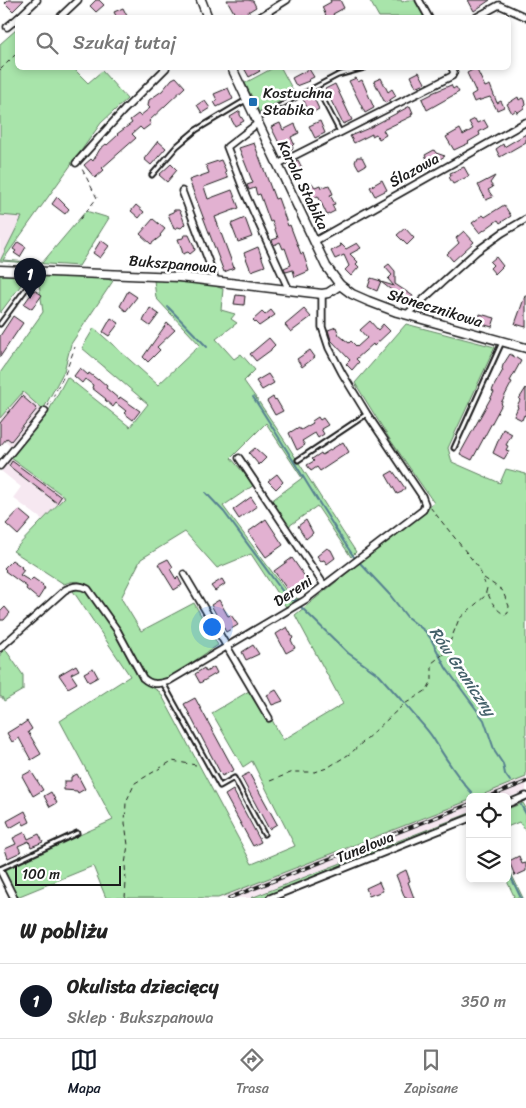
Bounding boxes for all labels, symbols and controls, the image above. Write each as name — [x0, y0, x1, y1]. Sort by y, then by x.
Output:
search box — [15, 15, 511, 70]
text: Szukaj tutaj — [73, 26, 176, 59]
icon: search — [33, 29, 61, 57]
place label: Kostuchna Stabika — [263, 80, 333, 123]
marker: Kostuchna Stabika — [247, 96, 259, 108]
street label: Karola Stabika — [270, 136, 336, 235]
street label: Ślazowa — [384, 145, 444, 194]
street label: Bukszpanowa — [128, 247, 219, 281]
pin: 1 — [14, 258, 46, 299]
street label: Słonecznikowa — [384, 281, 486, 335]
street label: Dereni — [268, 568, 319, 614]
your location — [199, 614, 225, 640]
water label: Rów Graniczny — [422, 620, 505, 724]
map controls — [466, 793, 511, 883]
button: locate — [466, 793, 511, 838]
street label: Tunelowa — [332, 823, 398, 870]
button: layers — [466, 838, 511, 883]
text: 100 m — [22, 862, 60, 887]
scale bar — [15, 863, 121, 886]
text: W pobliżu — [20, 912, 108, 950]
text: Okulista dziecięcy — [67, 970, 219, 1003]
text: 1 — [33, 987, 39, 1016]
text: 350 m — [461, 987, 506, 1016]
text: Sklep · Bukszpanowa — [67, 1003, 214, 1032]
tab: Mapa — [68, 1046, 101, 1101]
tab: Trasa — [236, 1046, 269, 1101]
tab: Zapisane — [404, 1046, 458, 1101]

